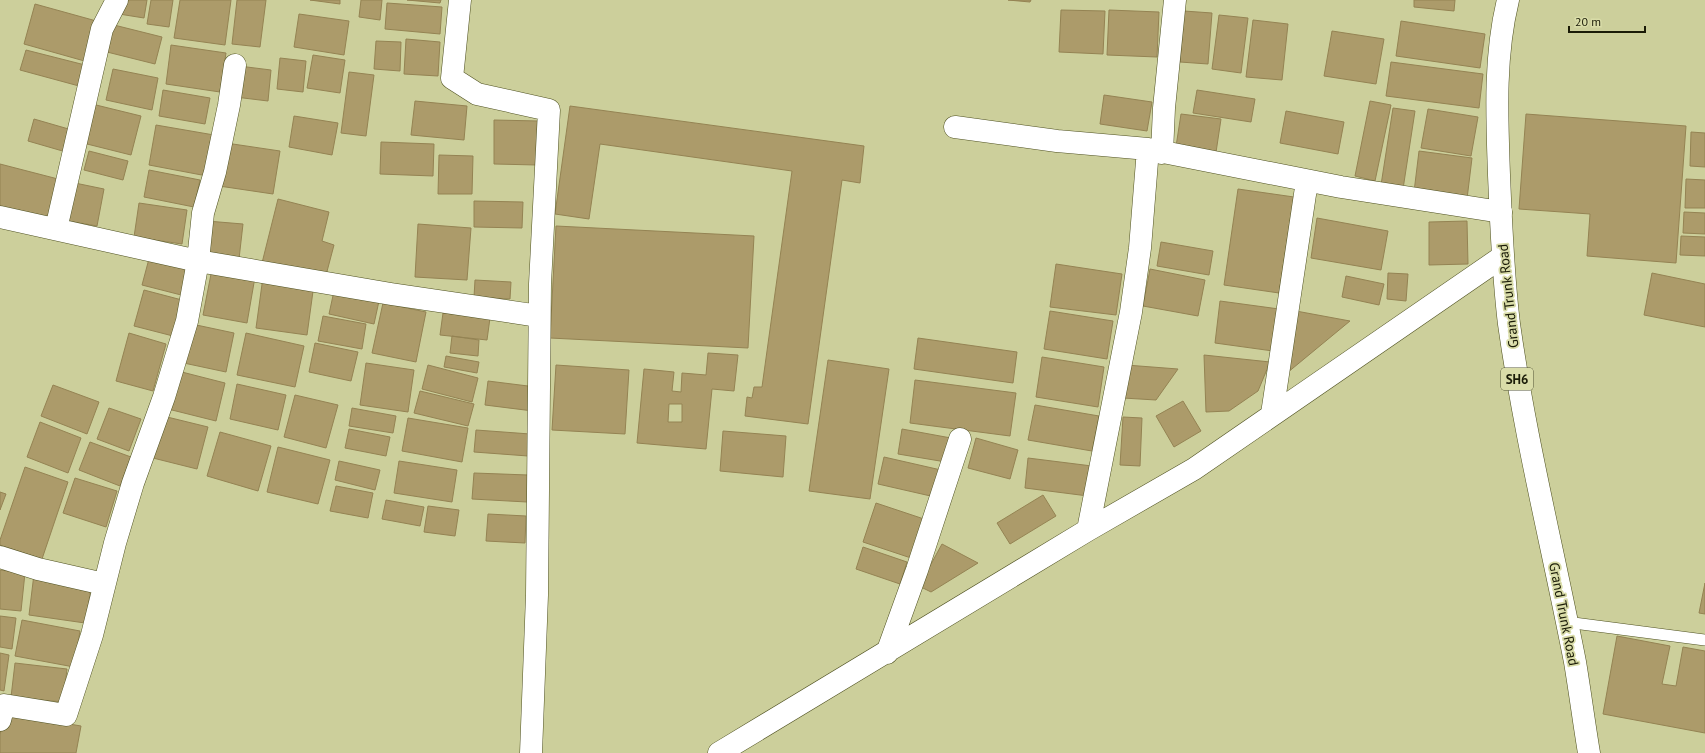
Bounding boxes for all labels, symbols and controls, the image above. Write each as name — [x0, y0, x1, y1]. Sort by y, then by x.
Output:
scale bar — [1569, 8, 1645, 34]
text: 20 m — [1575, 14, 1601, 29]
street label: Grand Trunk Road — [1494, 243, 1522, 349]
road number: SH6 — [1501, 368, 1533, 390]
street label: Grand Trunk Road — [1545, 561, 1583, 667]

